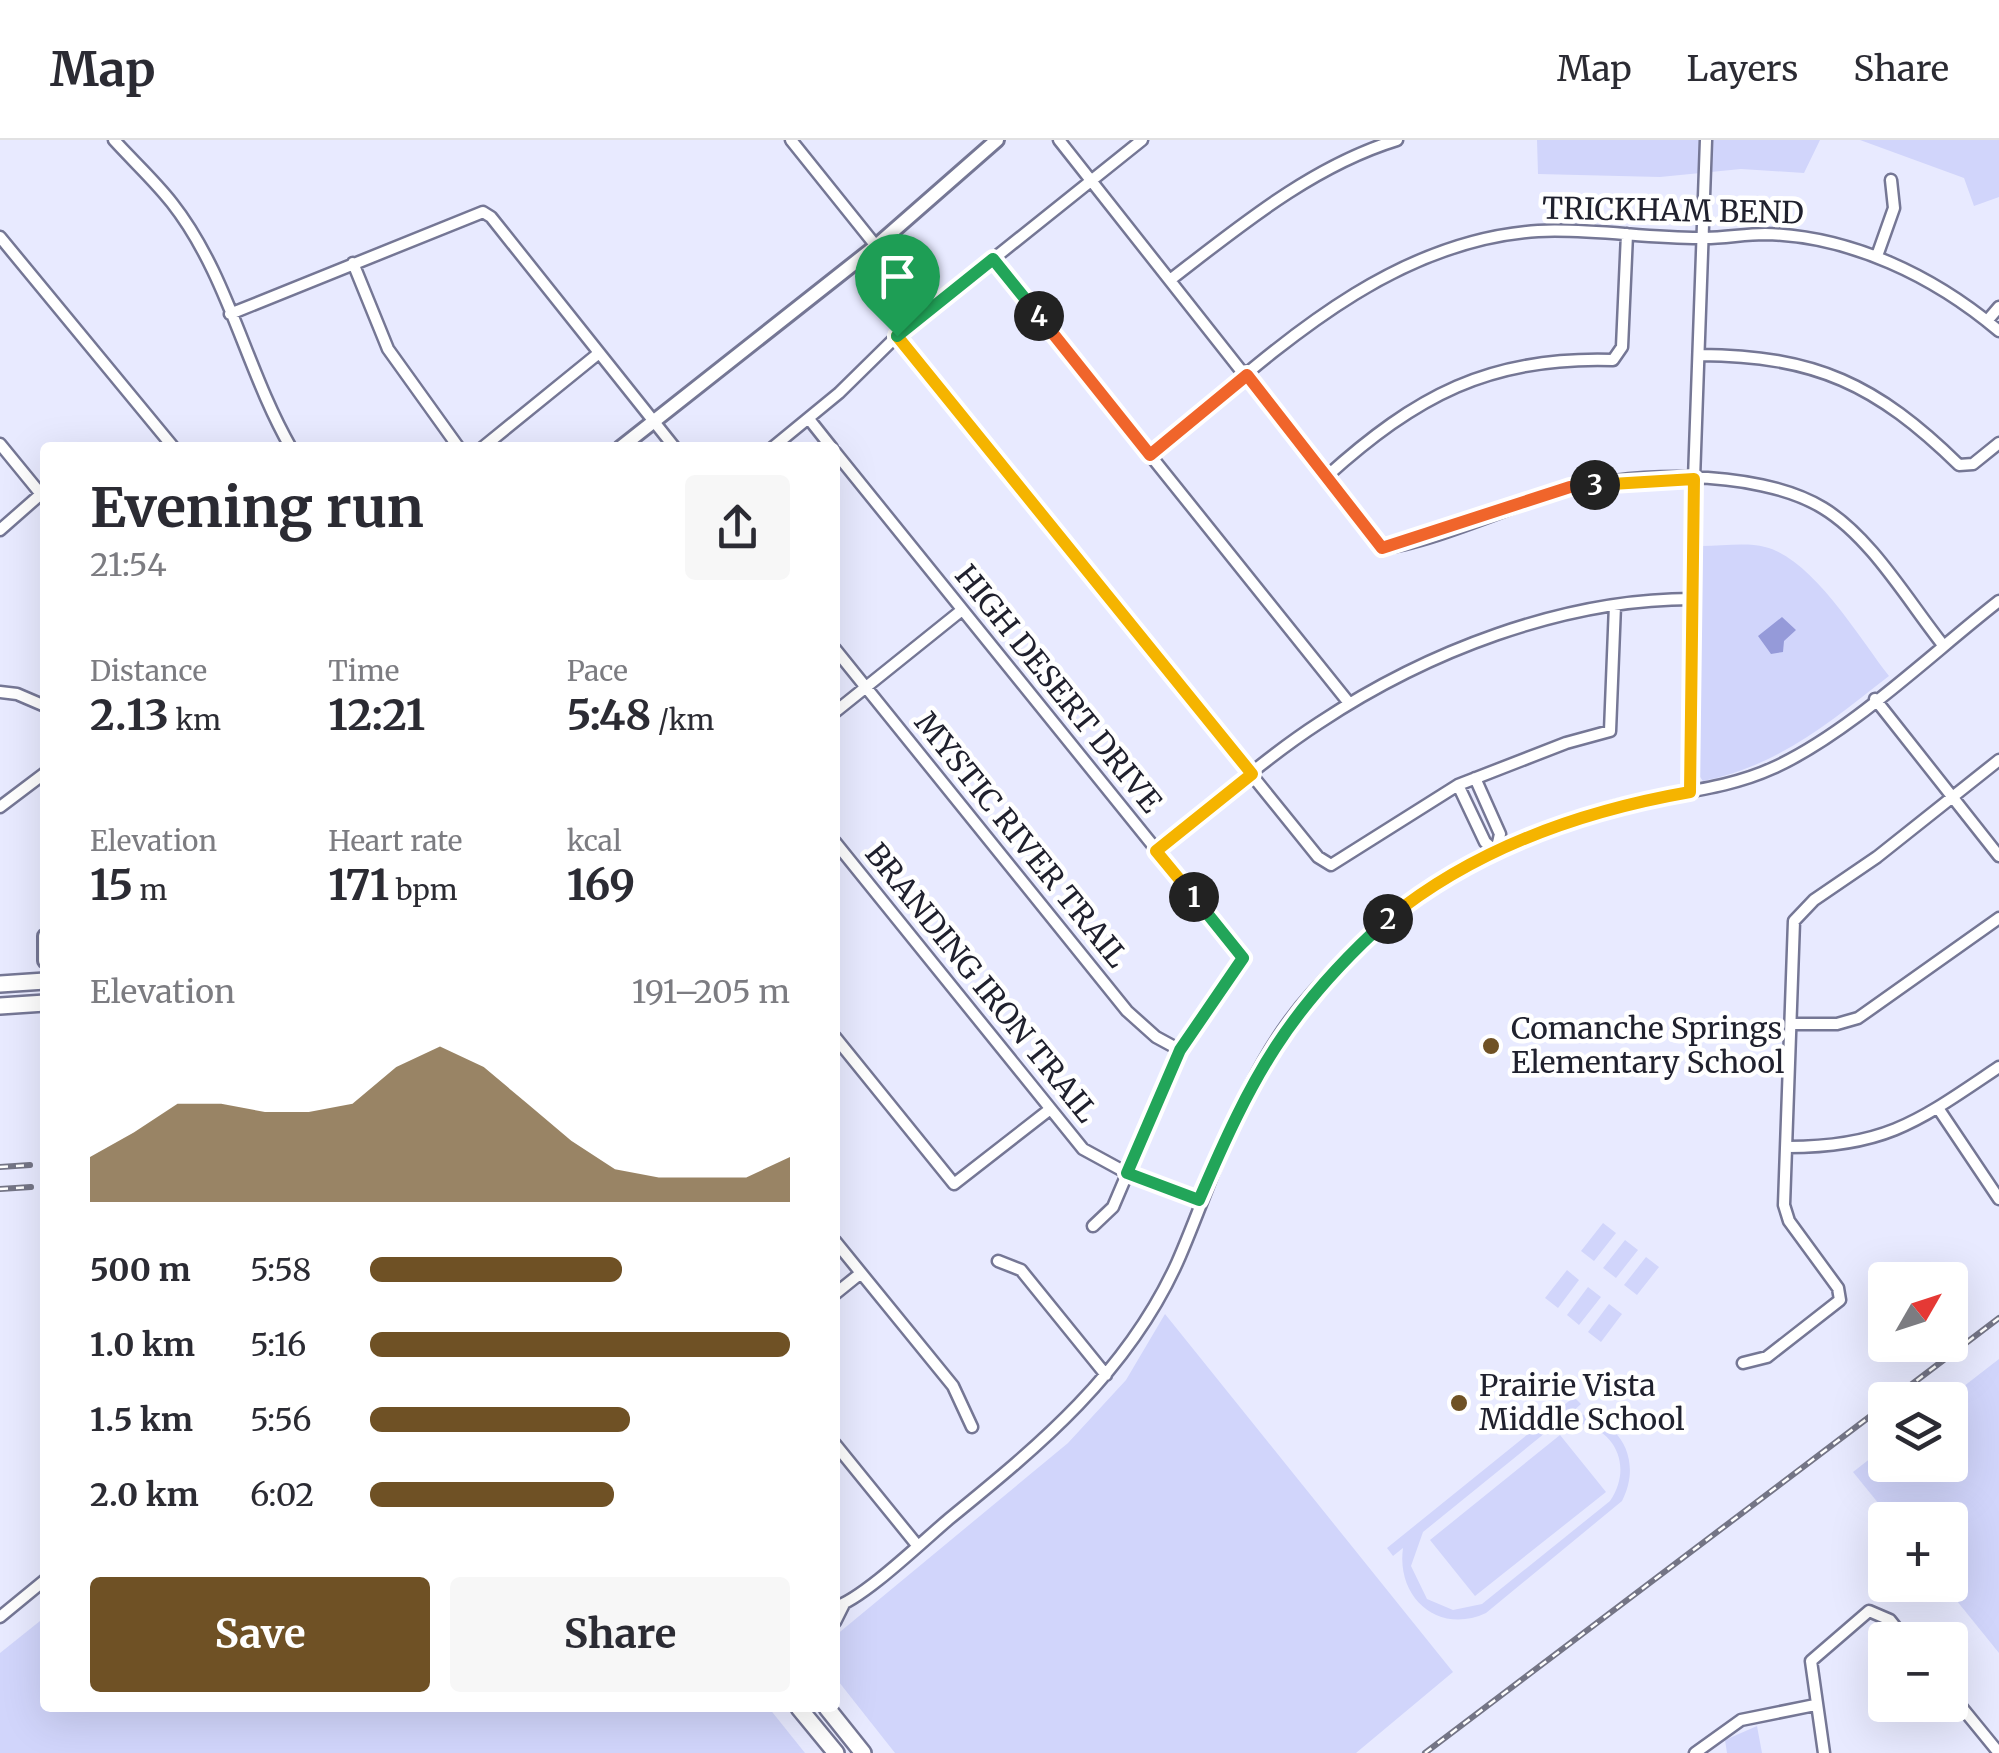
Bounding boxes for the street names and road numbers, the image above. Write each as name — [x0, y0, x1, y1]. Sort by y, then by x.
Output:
street label: TRICKHAM BEND — [1542, 189, 1804, 231]
street label: HIGH DESERT DRIVE — [947, 557, 1170, 820]
street label: MYSTIC RIVER TRAIL — [907, 704, 1137, 975]
street label: BRANDING IRON TRAIL — [857, 835, 1106, 1130]

